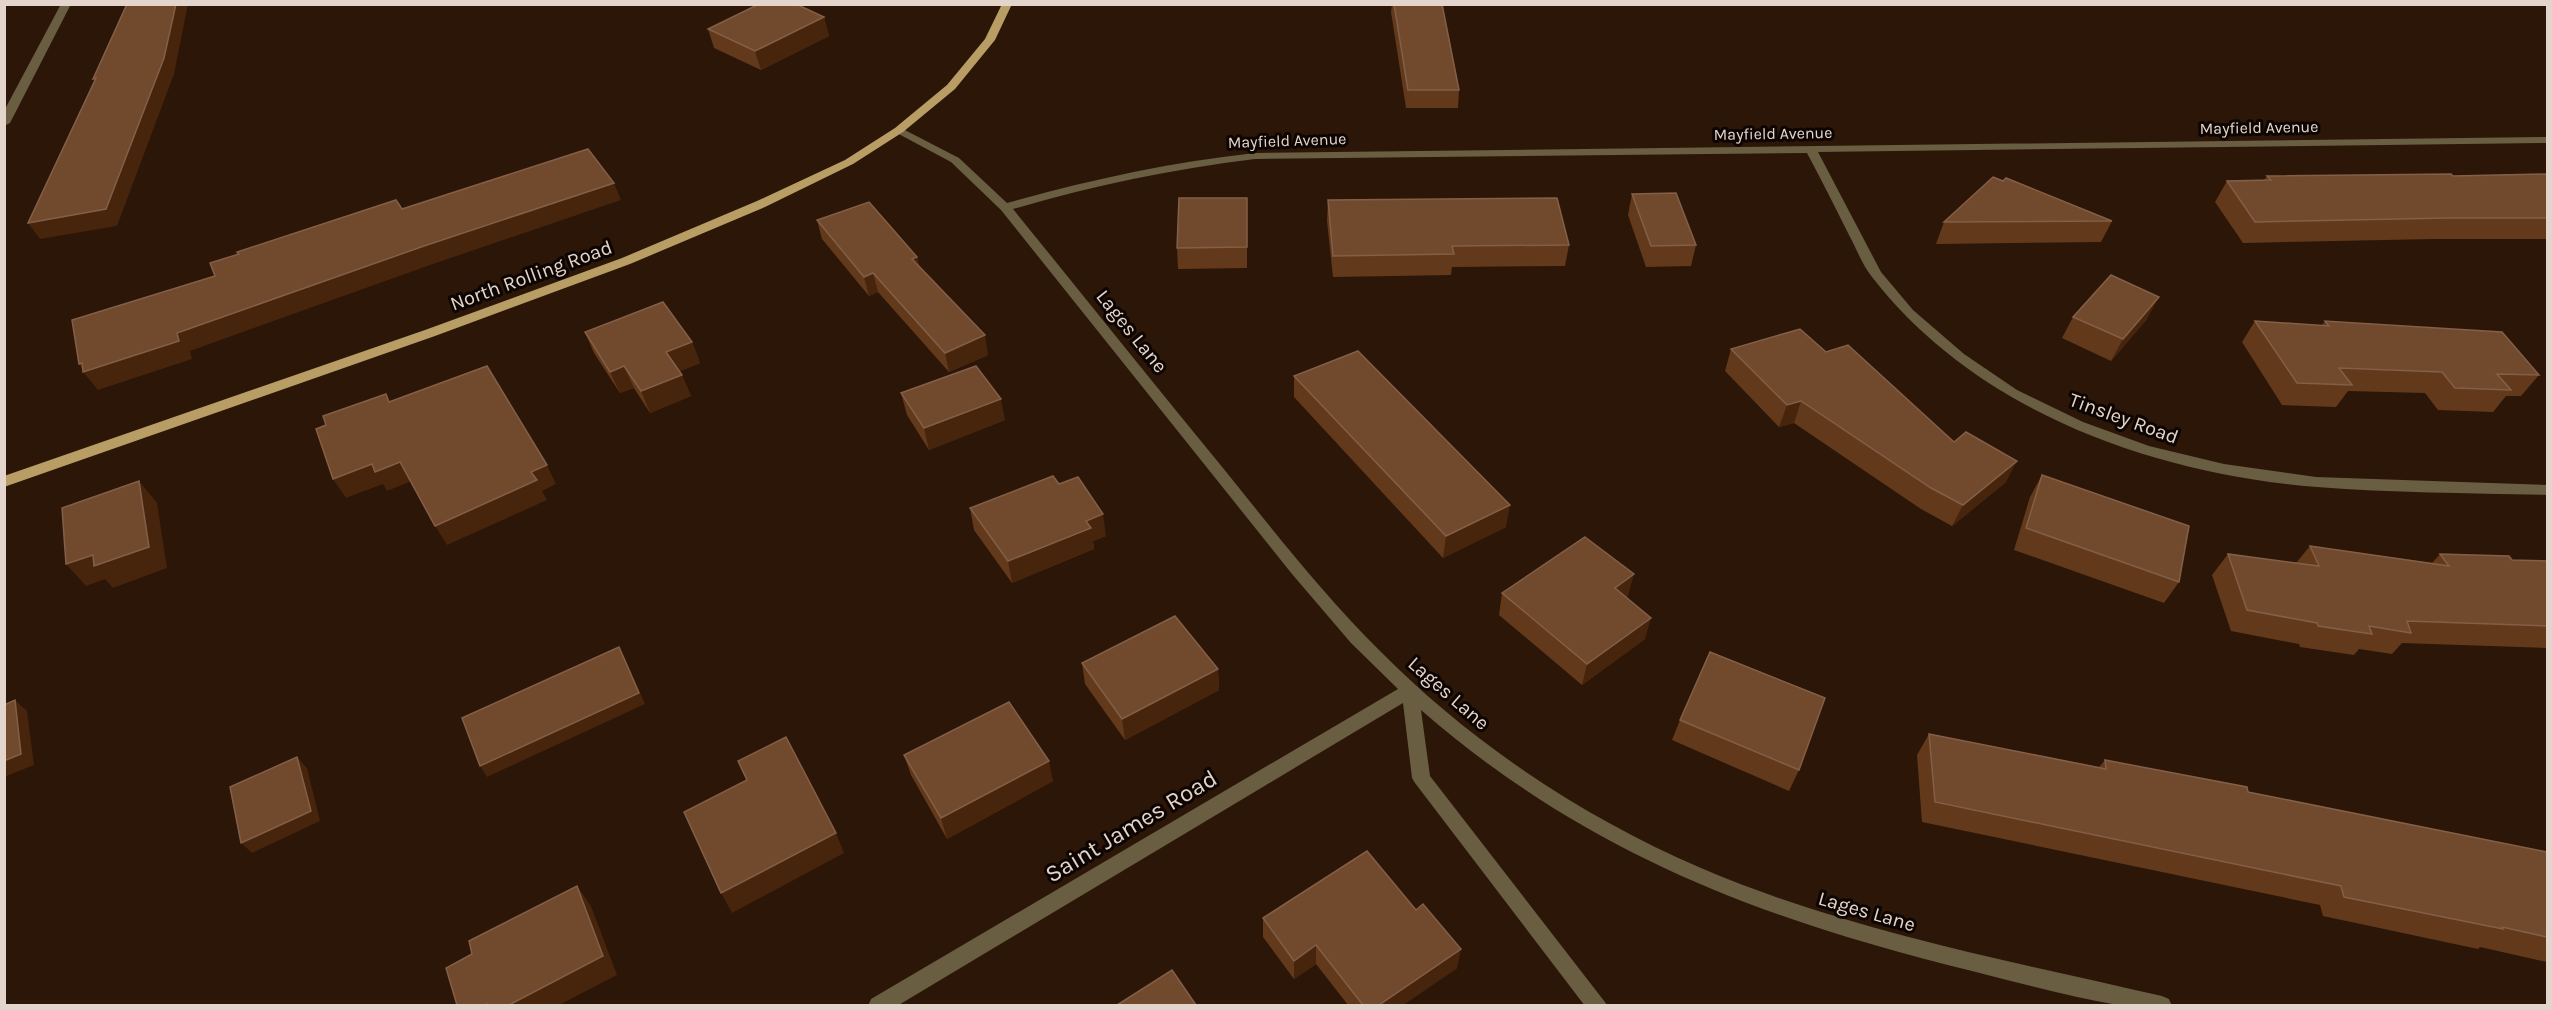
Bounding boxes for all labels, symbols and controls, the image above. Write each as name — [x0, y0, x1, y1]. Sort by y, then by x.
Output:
street label: Mayfield Avenue — [2200, 117, 2319, 138]
street label: Mayfield Avenue — [1714, 123, 1833, 144]
street label: Mayfield Avenue — [1227, 129, 1347, 152]
street label: North Rolling Road — [447, 235, 615, 315]
street label: Lages Lane — [1091, 285, 1172, 377]
street label: Tinsley Road — [2066, 388, 2182, 449]
street label: Lages Lane — [1403, 652, 1494, 735]
street label: Saint James Road — [1040, 764, 1222, 888]
street label: Lages Lane — [1816, 887, 1918, 936]

